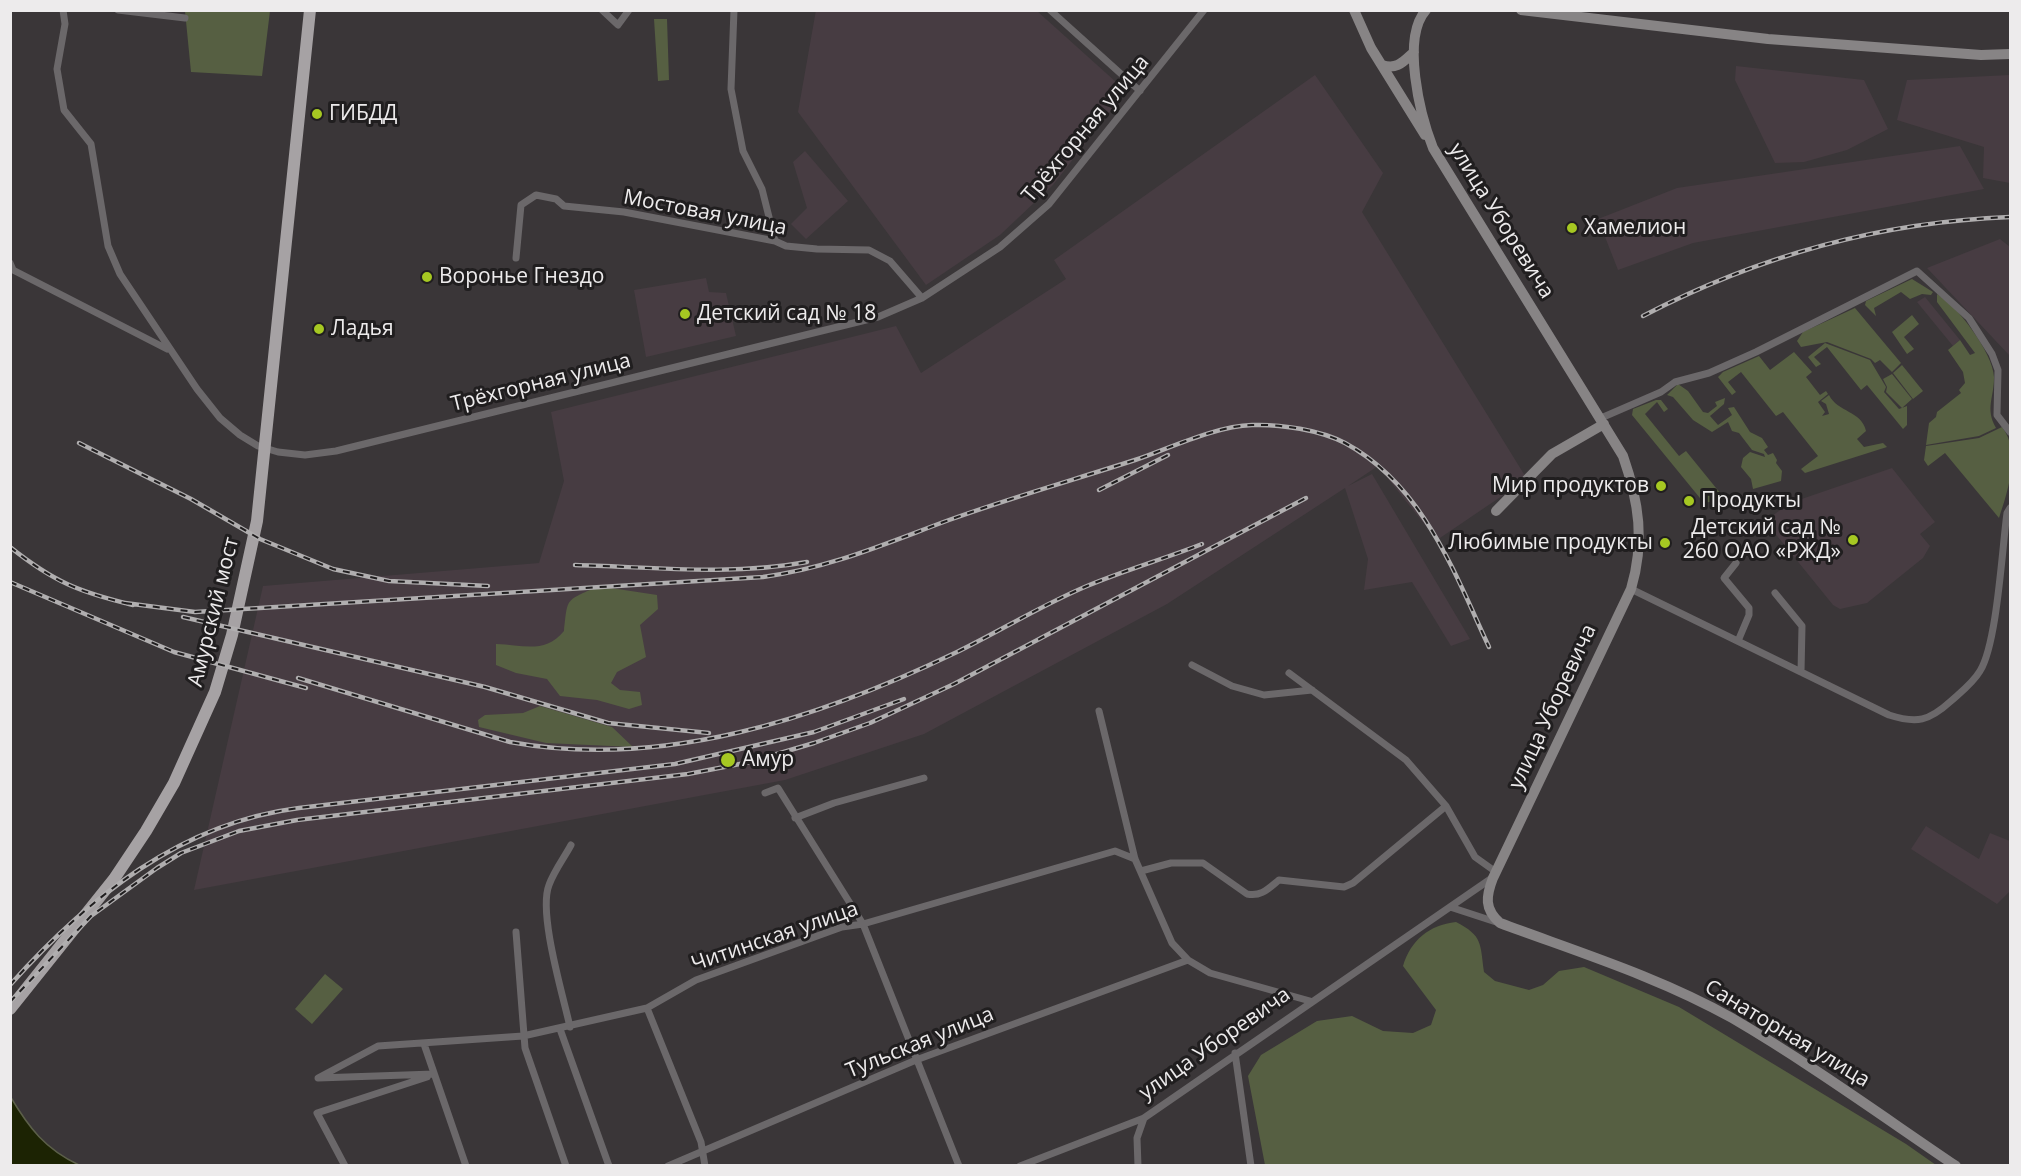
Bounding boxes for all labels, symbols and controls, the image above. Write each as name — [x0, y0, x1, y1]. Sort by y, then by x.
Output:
street label: Трёхгорная улица — [1017, 50, 1155, 208]
place label: ГИБДД — [329, 101, 397, 127]
marker: ГИБДД — [310, 107, 324, 121]
street label: улица Уборевича — [1443, 139, 1559, 303]
street label: Мостовая улица — [621, 185, 789, 241]
place label: Хамелион — [1584, 215, 1686, 241]
marker: Хамелион — [1565, 221, 1579, 235]
place label: Воронье Гнездо — [439, 264, 604, 290]
marker: Воронье Гнездо — [420, 270, 434, 284]
place label: Детский сад № 18 — [697, 301, 876, 327]
marker: Детский сад № 18 — [678, 307, 692, 321]
place label: Ладья — [331, 316, 394, 342]
marker: Ладья — [312, 322, 326, 336]
street label: Трёхгорная улица — [448, 348, 634, 418]
place label: Мир продуктов — [1492, 473, 1649, 499]
marker: Мир продуктов — [1654, 479, 1668, 493]
place label: Продукты — [1701, 488, 1801, 514]
marker: Продукты — [1682, 494, 1696, 508]
place label: Детский сад № 260 ОАО «РЖД» — [1683, 515, 1841, 565]
place label: Любимые продукты — [1448, 530, 1653, 556]
marker: Детский сад № 260 ОАО «РЖД» — [1846, 533, 1860, 547]
street label: Амурский мост — [183, 535, 245, 689]
marker: Любимые продукты — [1658, 536, 1672, 550]
street label: улица Уборевича — [1504, 621, 1602, 793]
place label: Амур — [742, 747, 794, 773]
marker: Амур — [719, 751, 737, 769]
street label: Читинская улица — [688, 897, 862, 977]
street label: Санаторная улица — [1700, 975, 1874, 1093]
street label: улица Уборевича — [1135, 982, 1295, 1106]
street label: Тульская улица — [843, 1002, 997, 1084]

